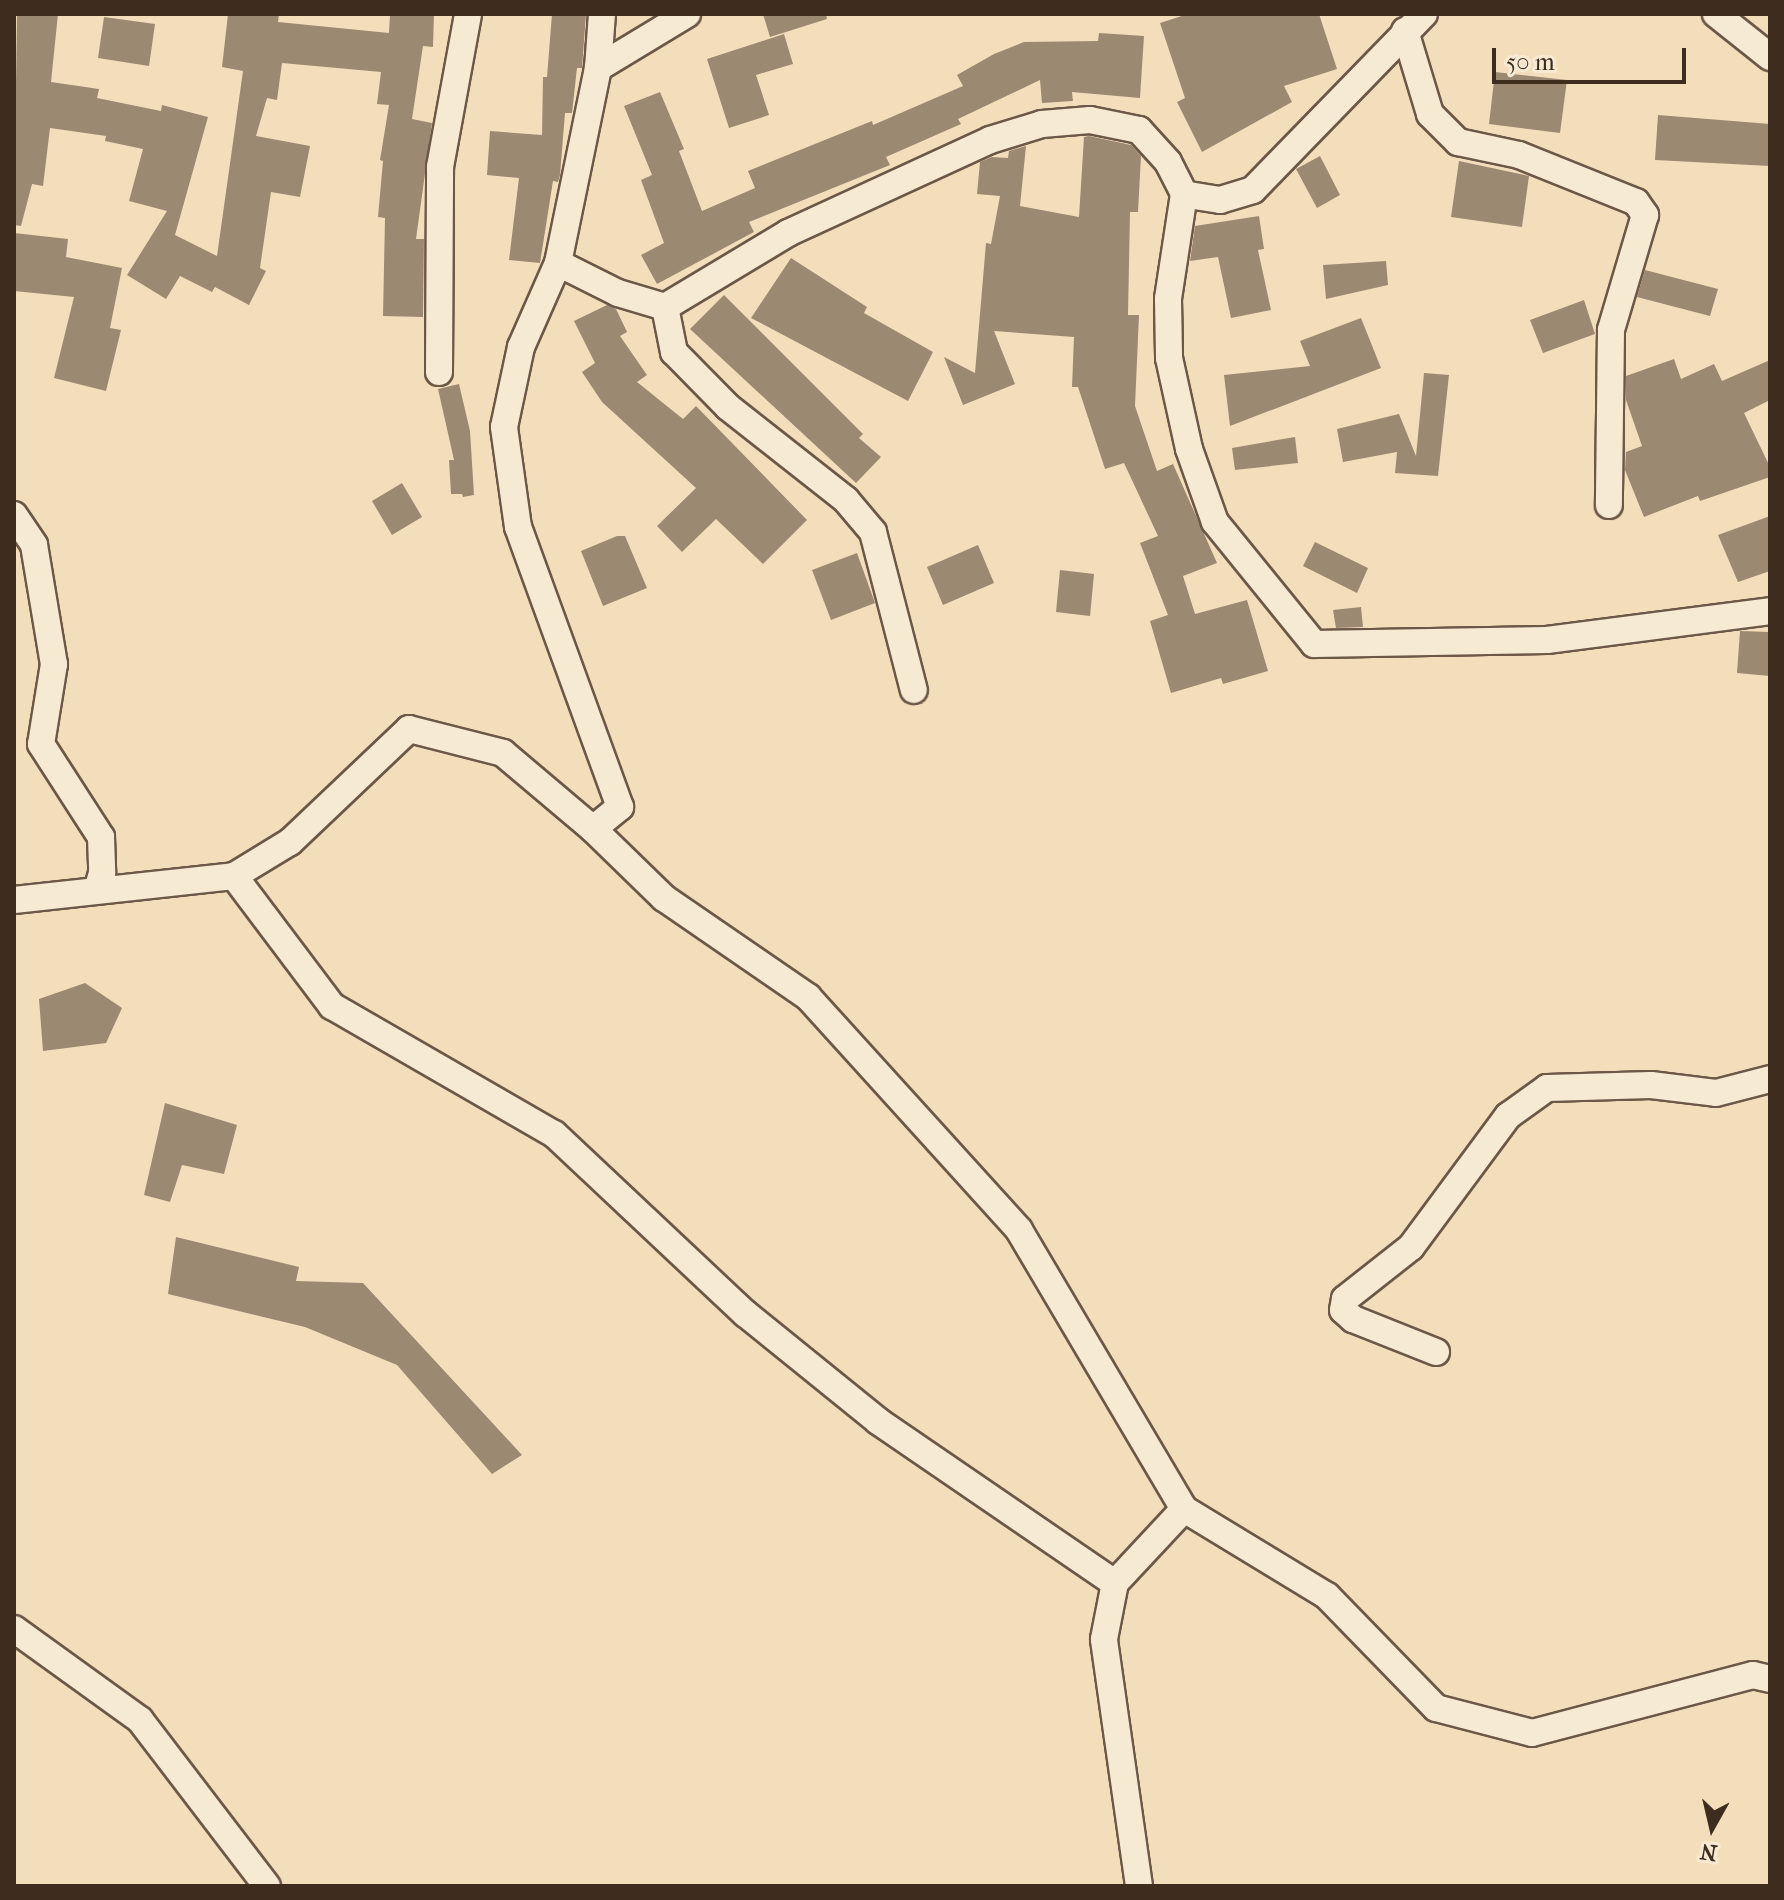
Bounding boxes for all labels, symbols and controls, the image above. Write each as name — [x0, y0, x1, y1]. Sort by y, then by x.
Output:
scale bar — [1496, 32, 1690, 82]
text: 50 m — [1506, 48, 1555, 76]
north arrow — [1672, 1788, 1752, 1868]
text: N — [1699, 1838, 1719, 1866]

